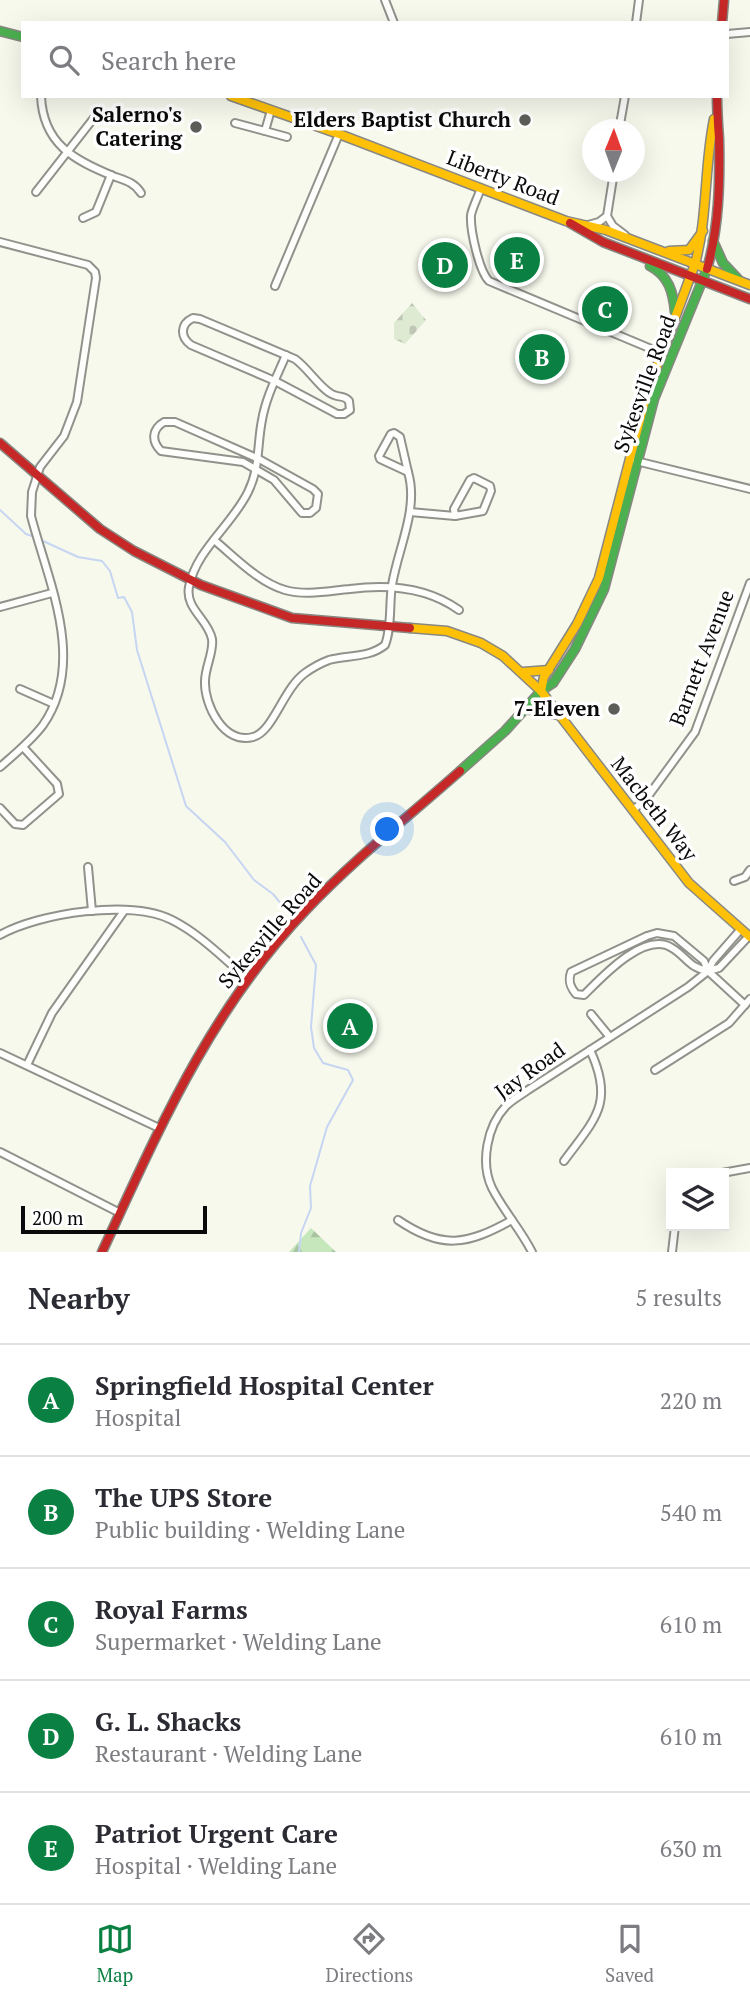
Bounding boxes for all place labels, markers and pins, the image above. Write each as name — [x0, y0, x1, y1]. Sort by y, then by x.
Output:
place label: Salerno's Catering — [92, 100, 183, 152]
place label: Elders Baptist Church — [294, 105, 512, 133]
marker: Elders Baptist Church — [517, 112, 533, 128]
marker: Salerno's Catering — [188, 119, 204, 135]
pin: E — [494, 234, 540, 286]
pin: D — [422, 239, 468, 291]
pin: C — [582, 283, 628, 335]
pin: B — [519, 331, 565, 383]
place label: 7-Eleven — [514, 694, 600, 722]
marker: 7-Eleven — [606, 701, 622, 717]
pin: A — [327, 1000, 373, 1052]

